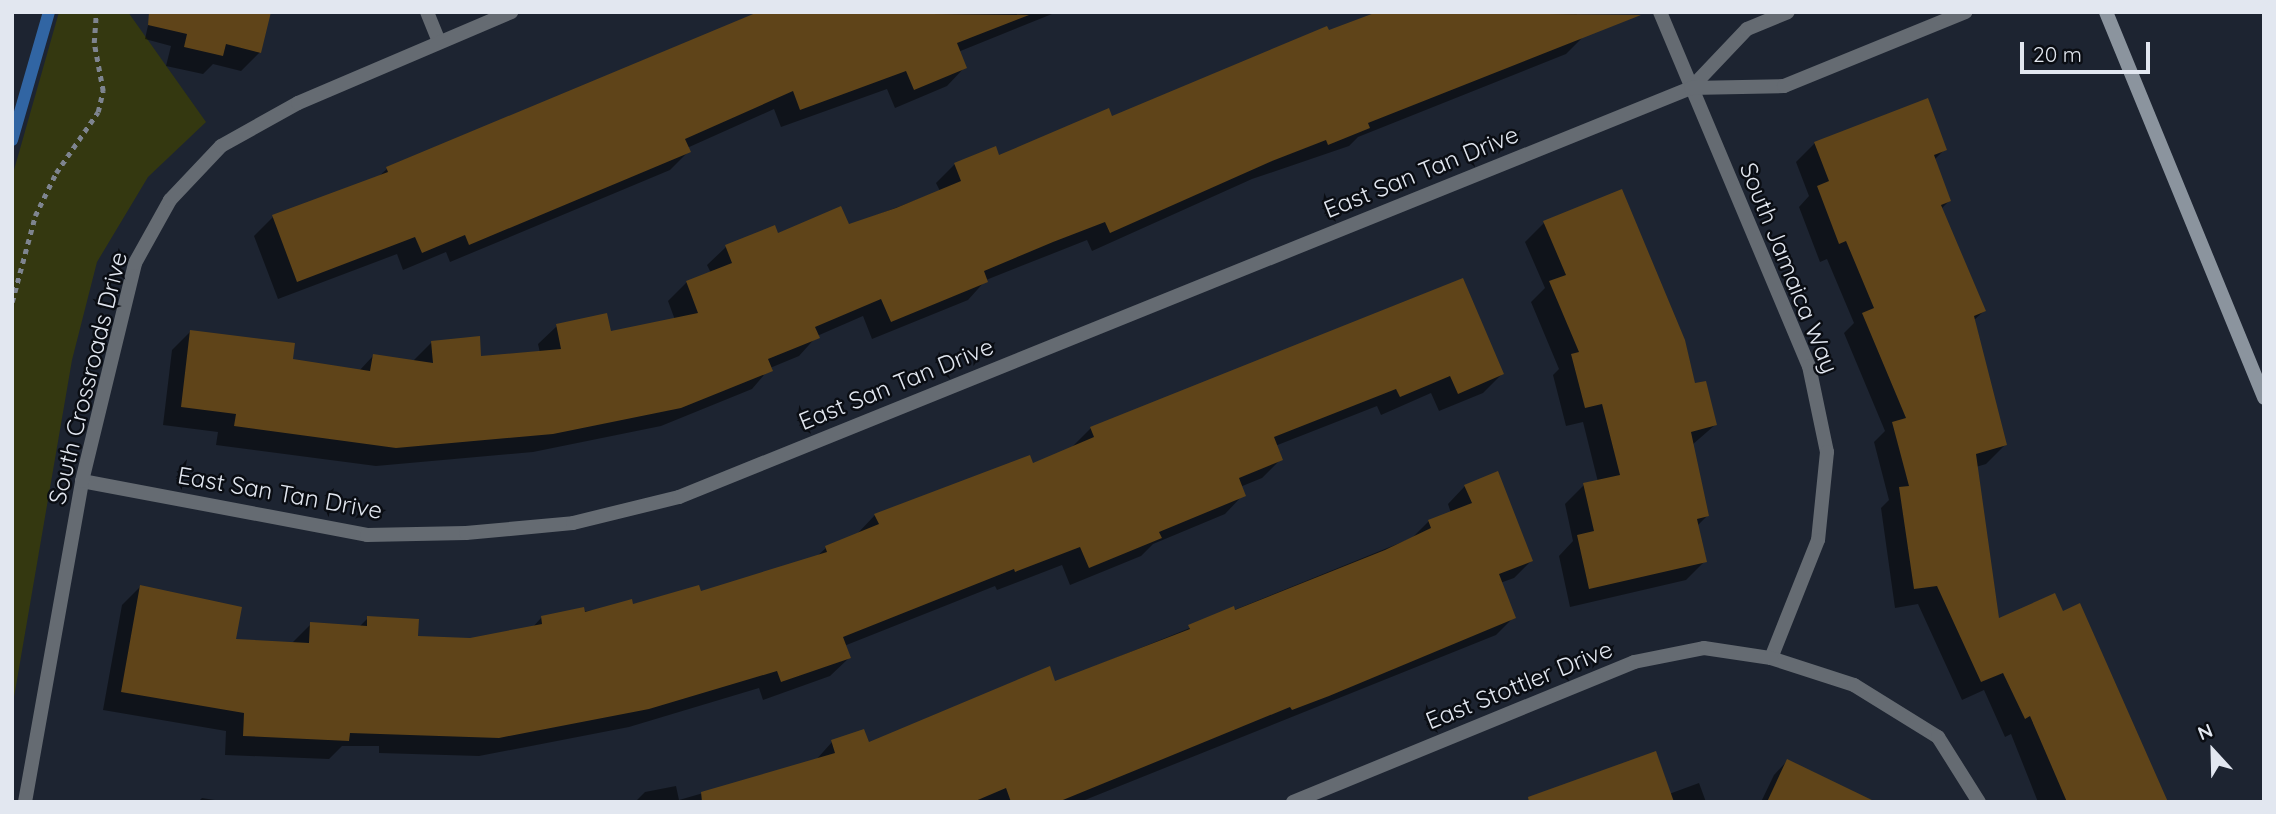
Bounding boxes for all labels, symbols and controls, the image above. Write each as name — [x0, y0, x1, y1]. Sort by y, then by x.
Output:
scale bar — [2024, 28, 2154, 72]
text: 20 m — [2033, 41, 2082, 67]
street label: East San Tan Drive — [1319, 120, 1523, 224]
street label: South Jamaica Way — [1734, 159, 1844, 377]
street label: South Crossroads Drive — [43, 249, 133, 507]
street label: East San Tan Drive — [794, 332, 998, 436]
street label: East San Tan Drive — [175, 461, 385, 525]
street label: East Stottler Drive — [1421, 634, 1617, 736]
north arrow — [2178, 716, 2248, 786]
text: N — [2194, 718, 2216, 745]

